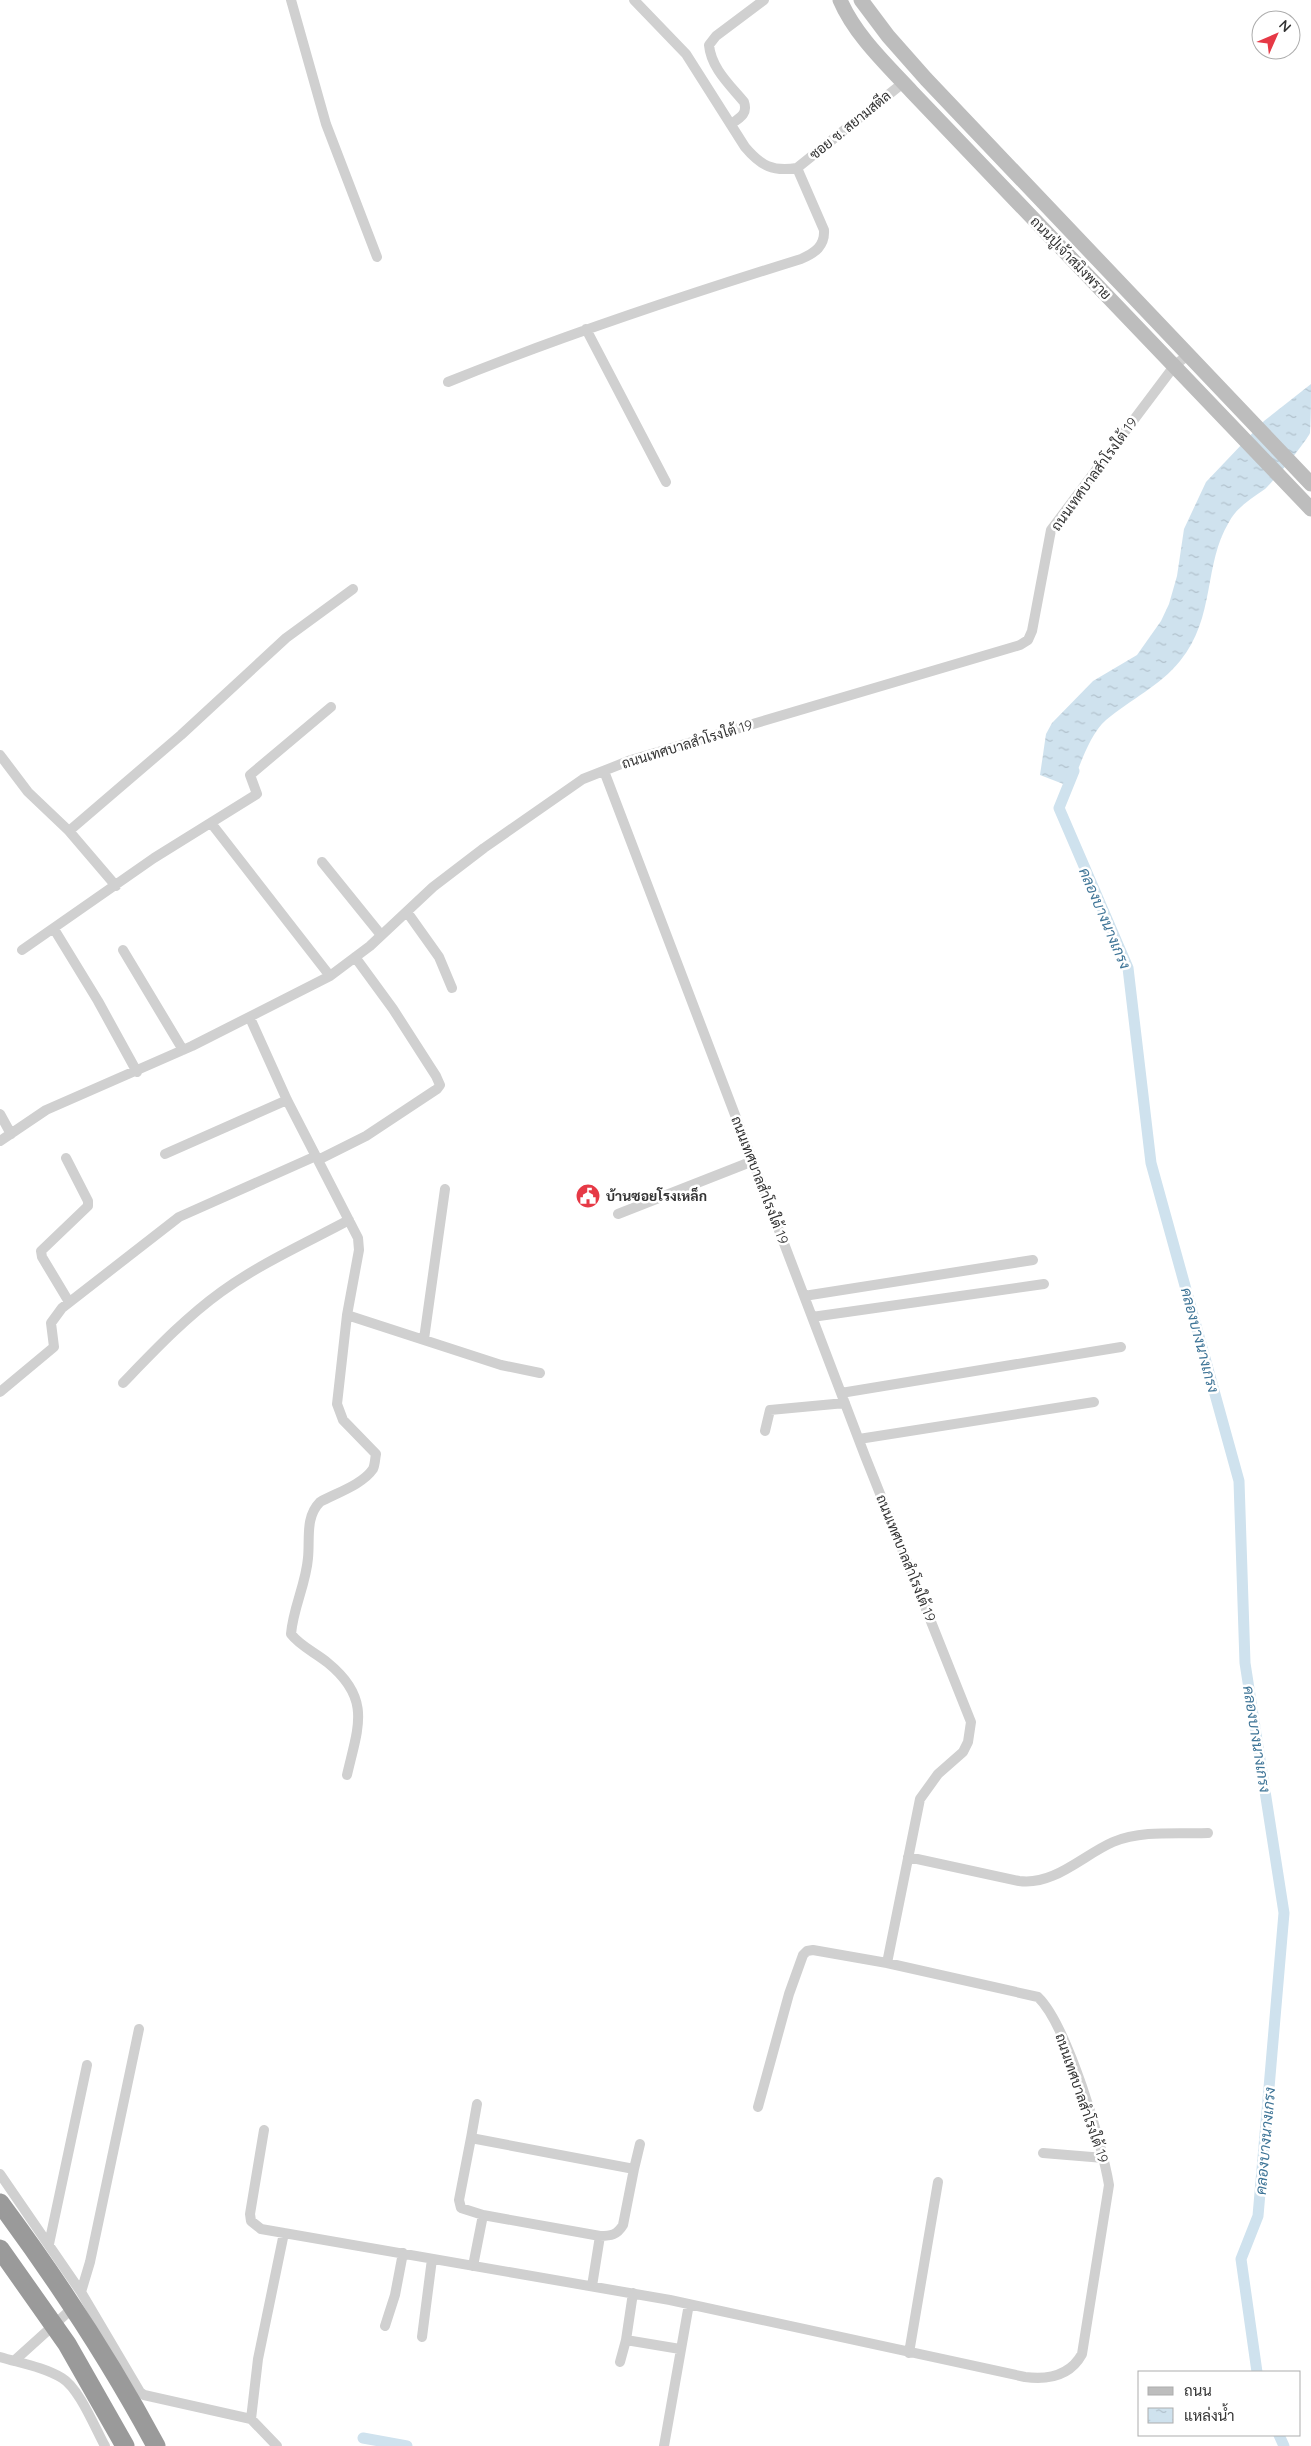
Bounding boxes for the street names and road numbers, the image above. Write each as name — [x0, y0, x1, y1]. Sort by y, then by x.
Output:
street label: ซอย ช. สยามสตีล — [806, 87, 894, 163]
street label: ถนนปู่เจ้าสมิงพราย — [1026, 213, 1115, 304]
street label: ถนนเทศบาลสำโรงใต้ 19 — [1047, 414, 1141, 534]
street label: ถนนเทศบาลสำโรงใต้ 19 — [619, 715, 755, 772]
street label: ถนนเทศบาลสำโรงใต้ 19 — [727, 1113, 793, 1247]
street label: ถนนเทศบาลสำโรงใต้ 19 — [872, 1492, 940, 1625]
street label: ถนนเทศบาลสำโรงใต้ 19 — [1051, 2031, 1113, 2165]

